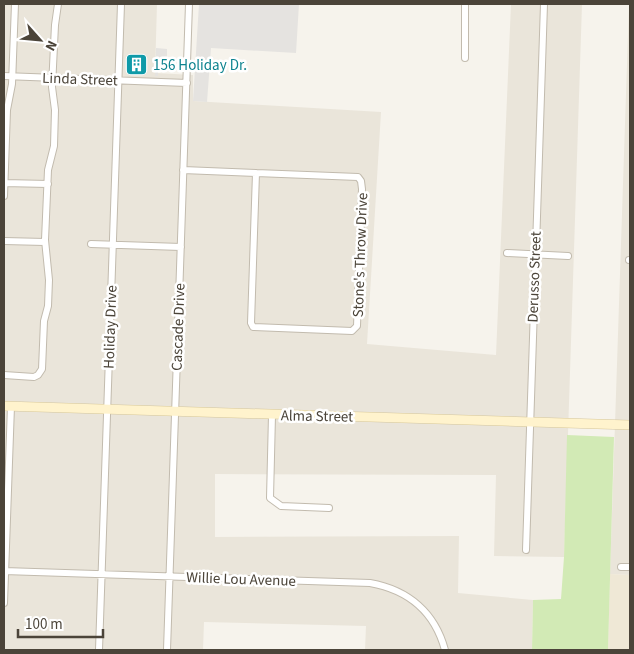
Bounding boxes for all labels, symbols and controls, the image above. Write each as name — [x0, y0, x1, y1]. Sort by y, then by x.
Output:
north arrow — [15, 15, 65, 65]
text: N — [40, 37, 62, 54]
building icon: 156 Holiday Dr. — [125, 53, 149, 77]
place label: 156 Holiday Dr. — [153, 55, 247, 76]
street label: Linda Street — [42, 68, 118, 91]
street label: Stone's Throw Drive — [348, 192, 373, 318]
street label: Derusso Street — [522, 231, 547, 323]
street label: Cascade Drive — [166, 283, 191, 371]
street label: Holiday Drive — [99, 285, 122, 369]
street label: Alma Street — [281, 405, 353, 428]
street label: Willie Lou Avenue — [186, 567, 296, 592]
scale bar — [18, 606, 102, 638]
text: 100 m — [25, 614, 63, 635]

